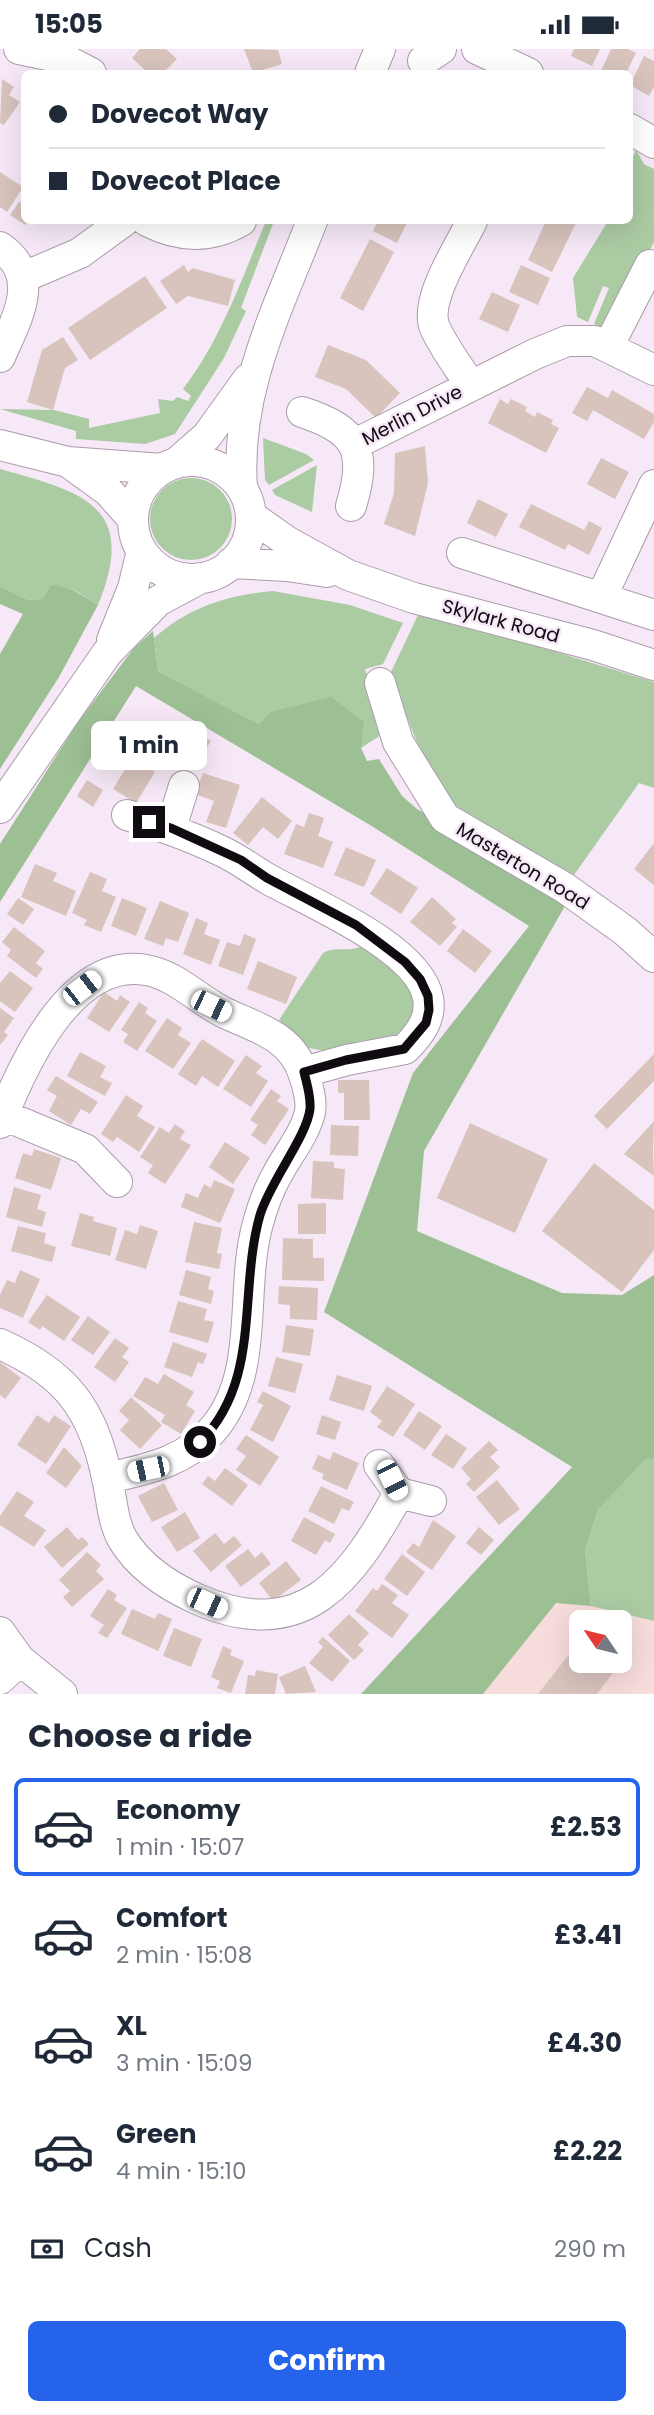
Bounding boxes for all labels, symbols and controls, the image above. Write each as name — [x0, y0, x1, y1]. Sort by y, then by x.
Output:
text: 15:05 — [35, 6, 103, 42]
text: Dovecot Way — [91, 96, 269, 132]
text: Dovecot Place — [91, 163, 280, 199]
street label: Merlin Drive — [357, 378, 467, 452]
street label: Skylark Road — [439, 592, 563, 650]
callout: 1 min — [91, 721, 207, 769]
text: 1 min — [119, 729, 179, 761]
route end — [133, 806, 165, 838]
street label: Masterton Road — [451, 816, 595, 916]
car — [59, 967, 106, 1009]
car — [188, 987, 235, 1025]
route start — [184, 1426, 216, 1458]
car — [126, 1454, 171, 1484]
car — [374, 1457, 411, 1503]
car — [184, 1585, 231, 1621]
north arrow — [569, 1610, 632, 1673]
map controls — [569, 1610, 632, 1673]
text: Choose a ride — [28, 1713, 252, 1758]
text: Economy — [116, 1792, 240, 1828]
icon: car — [32, 1796, 95, 1859]
text: £2.53 — [550, 1809, 622, 1845]
text: 1 min · 15:07 — [116, 1831, 244, 1863]
text: Comfort — [116, 1900, 228, 1936]
icon: car — [32, 1904, 95, 1967]
text: £3.41 — [554, 1917, 622, 1953]
text: 2 min · 15:08 — [116, 1939, 252, 1971]
text: XL — [116, 2008, 147, 2044]
icon: car — [32, 2012, 95, 2075]
text: £4.30 — [547, 2025, 622, 2061]
text: 3 min · 15:09 — [116, 2047, 253, 2079]
text: Green — [116, 2116, 197, 2152]
icon: car — [32, 2120, 95, 2183]
text: £2.22 — [553, 2133, 622, 2169]
text: 4 min · 15:10 — [116, 2155, 246, 2187]
icon: cash — [28, 2230, 66, 2268]
text: Cash — [84, 2230, 152, 2266]
text: 290 m — [554, 2233, 626, 2265]
button: Confirm — [28, 2321, 626, 2401]

